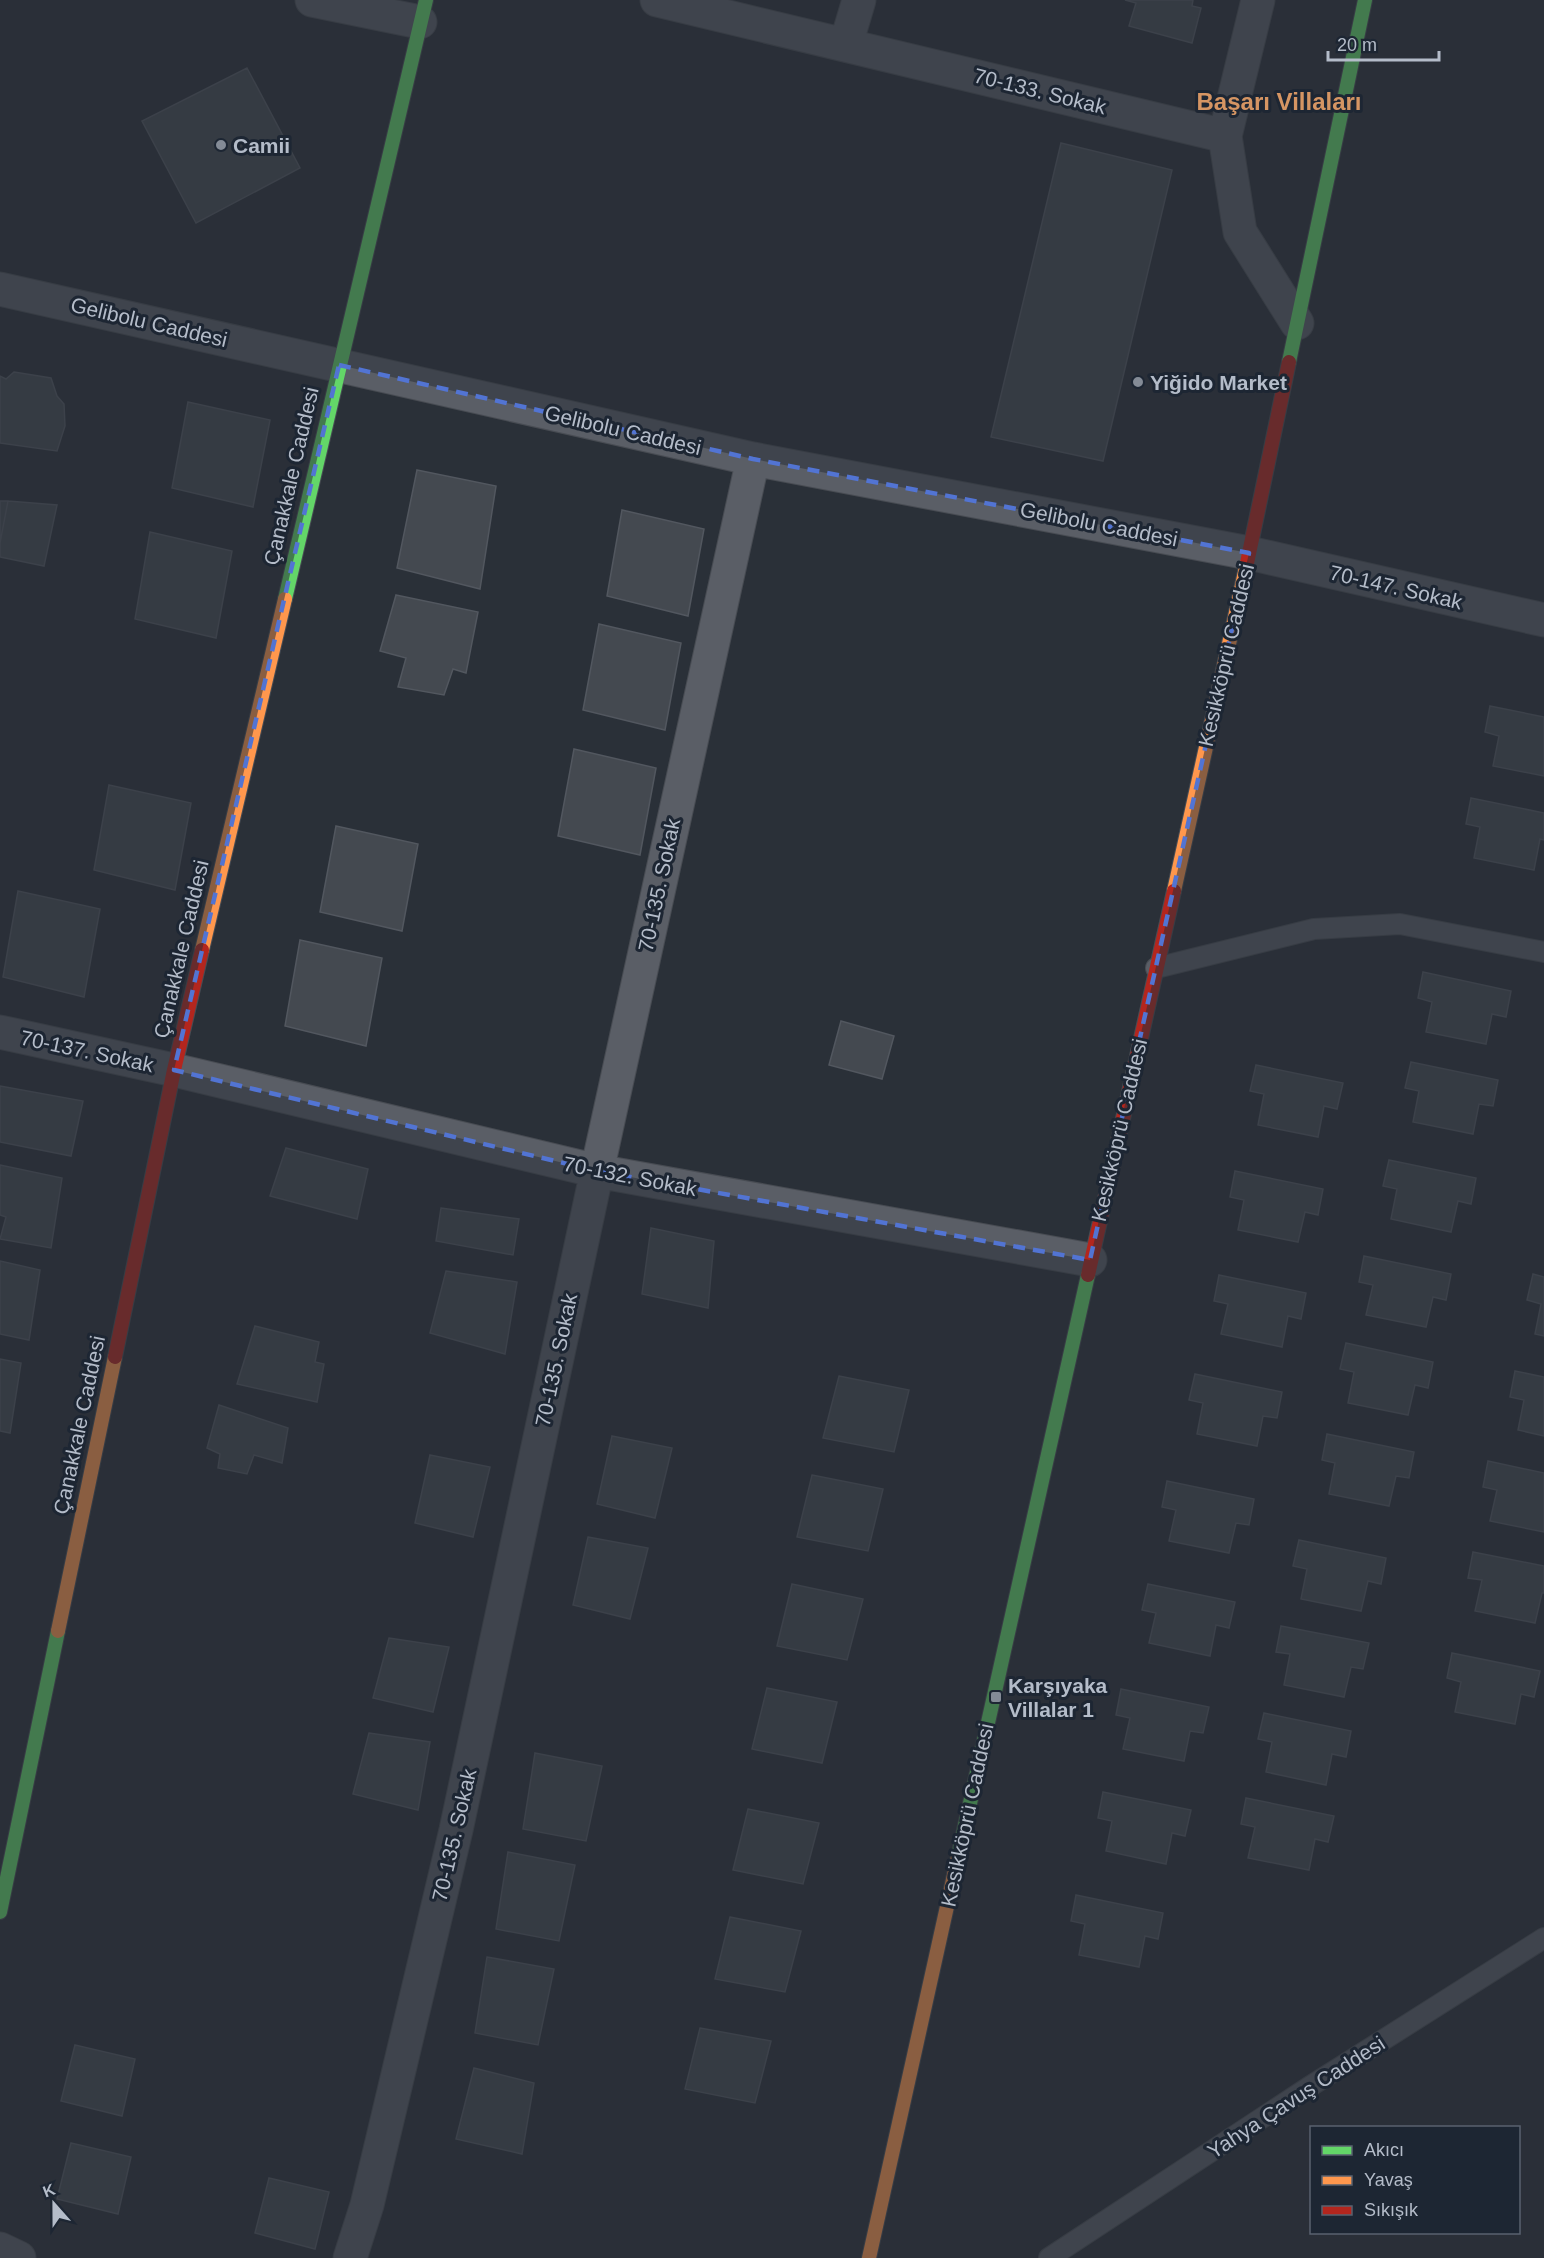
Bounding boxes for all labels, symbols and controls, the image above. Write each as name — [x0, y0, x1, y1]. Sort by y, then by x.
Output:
scale bar — [1328, 24, 1439, 62]
text: 20 m — [1337, 35, 1377, 55]
street label: 70-133. Sokak — [972, 63, 1109, 119]
district label: Başarı Villaları — [1197, 88, 1362, 115]
place label: Camii — [233, 134, 290, 157]
marker: Camii — [214, 138, 228, 152]
street label: Gelibolu Caddesi — [68, 293, 230, 351]
place label: Yiğido Market — [1150, 371, 1287, 394]
marker: Yiğido Market — [1131, 375, 1145, 389]
street label: Çanakkale Caddesi — [259, 385, 323, 567]
street label: Gelibolu Caddesi — [542, 401, 704, 459]
street label: Gelibolu Caddesi — [1018, 497, 1180, 551]
street label: Kesikköprü Caddesi — [1194, 561, 1258, 749]
street label: 70-147. Sokak — [1327, 561, 1465, 614]
street label: 70-135. Sokak — [634, 816, 684, 954]
street label: Çanakkale Caddesi — [149, 858, 213, 1040]
street label: 70-137. Sokak — [18, 1026, 156, 1076]
street label: Kesikköprü Caddesi — [1087, 1036, 1151, 1224]
street label: 70-132. Sokak — [561, 1152, 699, 1200]
street label: 70-135. Sokak — [531, 1291, 581, 1429]
street label: Çanakkale Caddesi — [49, 1334, 109, 1516]
place label: Karşıyaka Villalar 1 — [1008, 1674, 1108, 1721]
marker: Karşıyaka Villalar 1 — [989, 1690, 1003, 1704]
street label: Kesikköprü Caddesi — [936, 1721, 998, 1909]
street label: 70-135. Sokak — [428, 1766, 481, 1904]
street label: Yahya Çavuş Caddesi — [1203, 2031, 1389, 2163]
legend — [1310, 2126, 1520, 2234]
text: Akıcı — [1364, 2140, 1404, 2160]
text: Yavaş — [1364, 2170, 1413, 2190]
north arrow — [24, 2174, 84, 2234]
text: K — [40, 2180, 58, 2200]
text: Sıkışık — [1364, 2200, 1419, 2220]

